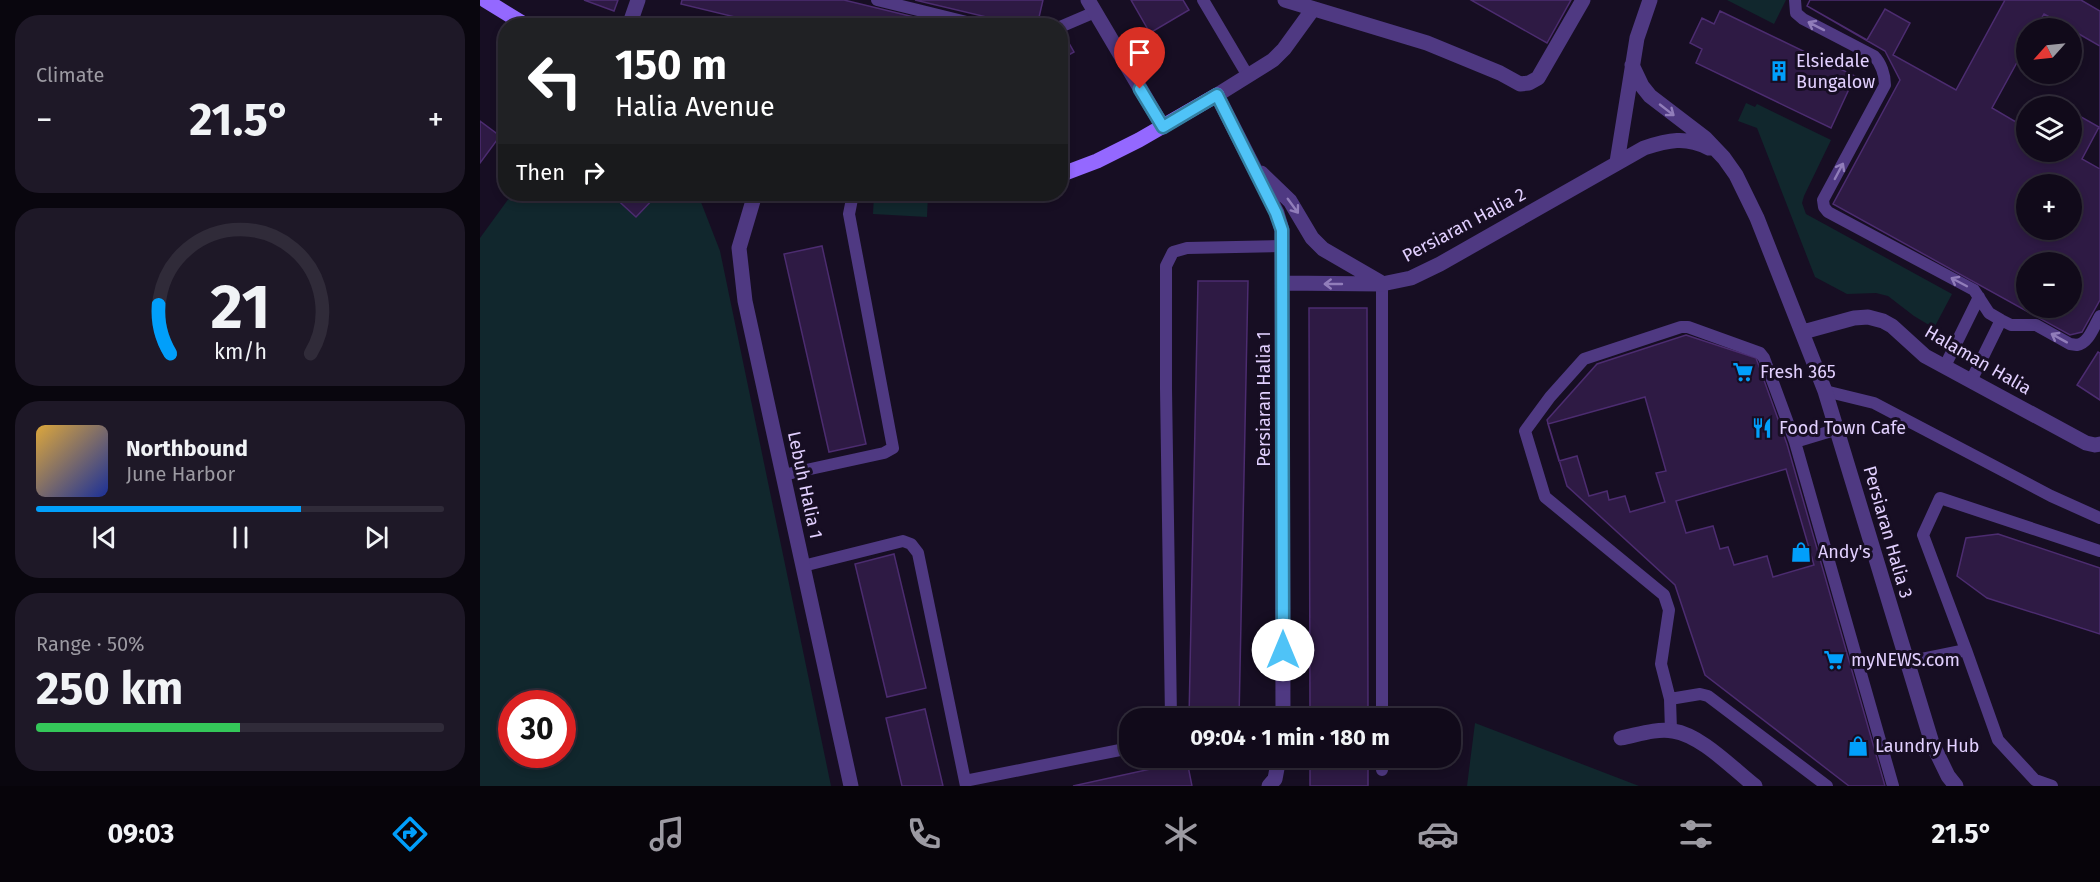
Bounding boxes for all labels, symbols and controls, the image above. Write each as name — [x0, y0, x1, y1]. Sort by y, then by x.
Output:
north arrow — [2016, 18, 2082, 84]
map controls — [2016, 18, 2082, 318]
one-way arrow — [1808, 20, 1826, 31]
pin — [1114, 27, 1165, 89]
icon: arrive — [1123, 36, 1156, 69]
text: 150 m — [615, 40, 727, 90]
icon: left — [516, 42, 594, 120]
place label: Elsiedale Bungalow — [1796, 50, 1875, 93]
building icon: Elsiedale Bungalow — [1767, 59, 1791, 83]
text: Climate — [36, 63, 104, 87]
text: Halia Avenue — [615, 91, 775, 123]
text: 21.5° — [189, 93, 291, 147]
button: layers — [2016, 96, 2082, 162]
text: − — [36, 100, 53, 140]
text: + — [428, 100, 444, 140]
one-way arrow — [1659, 104, 1675, 117]
icon: right — [577, 156, 610, 189]
text: Then — [516, 159, 565, 186]
one-way arrow — [1833, 163, 1845, 180]
button: + — [2016, 174, 2082, 240]
street label: Persiaran Halia 2 — [1398, 183, 1530, 267]
one-way arrow — [1287, 198, 1299, 214]
button: − — [2016, 252, 2082, 318]
text: 21 — [210, 270, 270, 345]
one-way arrow — [1951, 276, 1969, 287]
one-way arrow — [1323, 278, 1343, 290]
street label: Halaman Halia — [1921, 321, 2035, 399]
street label: Persiaran Halia 1 — [1253, 331, 1275, 467]
one-way arrow — [2051, 332, 2068, 344]
text: km/h — [213, 339, 267, 365]
supermarket icon: Fresh 365 — [1731, 360, 1755, 384]
place label: Fresh 365 — [1760, 361, 1836, 383]
restaurant icon: Food Town Cafe — [1750, 416, 1774, 440]
place label: Food Town Cafe — [1779, 417, 1906, 439]
street label: Lebuh Halia 1 — [783, 429, 827, 541]
text: Northbound — [126, 435, 248, 462]
text: June Harbor — [126, 462, 235, 486]
street label: Persiaran Halia 3 — [1859, 463, 1917, 601]
icon: previous — [88, 521, 121, 554]
icon: pause — [224, 521, 257, 554]
icon: next — [360, 521, 393, 554]
shop icon: Andy's — [1789, 540, 1813, 564]
place label: Andy's — [1818, 541, 1871, 563]
position arrow — [1251, 618, 1315, 682]
text: Range · 50% — [36, 632, 145, 656]
supermarket icon: myNEWS.com — [1822, 648, 1846, 672]
place label: myNEWS.com — [1851, 649, 1960, 671]
text: 250 km — [36, 662, 183, 716]
speed limit sign: 30 — [498, 690, 576, 768]
text: 09:04 · 1 min · 180 m — [1190, 724, 1390, 751]
shop icon: Laundry Hub — [1846, 734, 1870, 758]
place label: Laundry Hub — [1875, 735, 1979, 757]
icon: directions — [389, 813, 431, 855]
icon: music — [646, 813, 688, 855]
icon: phone — [903, 813, 945, 855]
icon: climate — [1160, 813, 1202, 855]
icon: car — [1417, 813, 1459, 855]
icon: filters — [1675, 813, 1717, 855]
text: 09:03 — [108, 818, 174, 850]
text: 21.5° — [1932, 818, 1992, 850]

